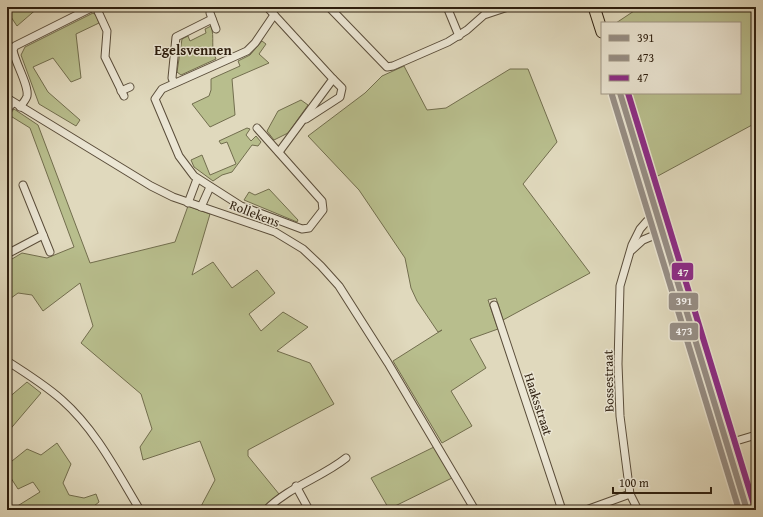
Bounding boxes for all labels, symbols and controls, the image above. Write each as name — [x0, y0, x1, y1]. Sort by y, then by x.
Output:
legend — [601, 22, 741, 94]
text: 391 — [637, 29, 655, 46]
district label: Egelsvennen — [154, 40, 232, 60]
text: 473 — [637, 49, 655, 66]
text: 47 — [637, 69, 649, 86]
street label: Rollekens — [227, 195, 283, 232]
line badge: 47 — [671, 262, 694, 281]
text: 47 — [677, 264, 689, 280]
line badge: 391 — [668, 292, 699, 311]
text: 391 — [675, 293, 693, 309]
line badge: 473 — [669, 322, 699, 341]
text: 473 — [675, 323, 693, 339]
street label: Bossestraat — [598, 349, 619, 412]
street label: Haaksstraat — [520, 371, 558, 438]
scale bar — [613, 469, 711, 495]
text: 100 m — [619, 474, 649, 491]

